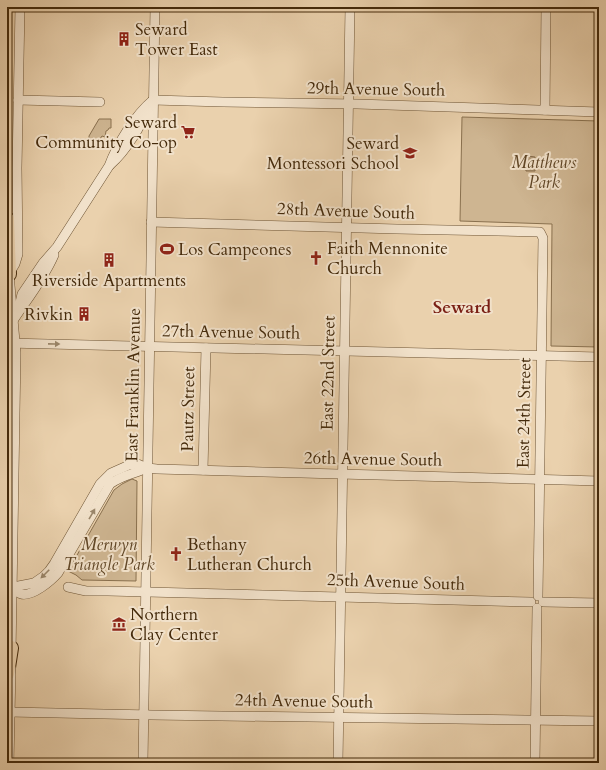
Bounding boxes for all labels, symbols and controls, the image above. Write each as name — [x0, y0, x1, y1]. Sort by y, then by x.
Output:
place label: Seward Tower East — [135, 18, 218, 61]
building icon: Seward Tower East — [116, 31, 132, 47]
street label: 29th Avenue South — [307, 76, 446, 102]
place label: Seward Community Co-op — [35, 111, 177, 154]
supermarket icon: Seward Community Co-op — [180, 124, 196, 140]
place label: Seward Montessori School — [267, 132, 400, 175]
school or university icon: Seward Montessori School — [402, 145, 418, 161]
park label: Matthews Park — [511, 151, 577, 194]
street label: 28th Avenue South — [277, 197, 416, 225]
place label: Faith Mennonite Church — [327, 237, 448, 280]
place label: Los Campeones — [178, 238, 292, 261]
sports icon: Los Campeones — [159, 241, 175, 257]
church icon: Faith Mennonite Church — [308, 250, 324, 266]
building icon: Riverside Apartments — [101, 252, 117, 268]
place label: Riverside Apartments — [32, 269, 186, 292]
district label: Seward — [433, 295, 492, 320]
place label: Rivkin — [24, 303, 73, 326]
building icon: Rivkin — [76, 306, 92, 322]
street label: East Franklin Avenue — [120, 308, 146, 462]
street label: East 22nd Street — [315, 315, 341, 431]
street label: 27th Avenue South — [162, 319, 301, 345]
one-way arrow — [48, 341, 61, 347]
street label: East 24th Street — [512, 357, 536, 469]
street label: Pautz Street — [176, 366, 200, 452]
street label: 26th Avenue South — [304, 446, 443, 472]
one-way arrow — [89, 508, 96, 519]
park label: Merwyn Triangle Park — [63, 533, 155, 576]
place label: Bethany Lutheran Church — [187, 533, 312, 576]
church icon: Bethany Lutheran Church — [168, 546, 184, 562]
street label: 25th Avenue South — [327, 568, 466, 596]
one-way arrow — [40, 569, 50, 579]
place label: Northern Clay Center — [130, 603, 219, 646]
museum icon: Northern Clay Center — [111, 616, 127, 632]
street label: 24th Avenue South — [235, 688, 374, 714]

